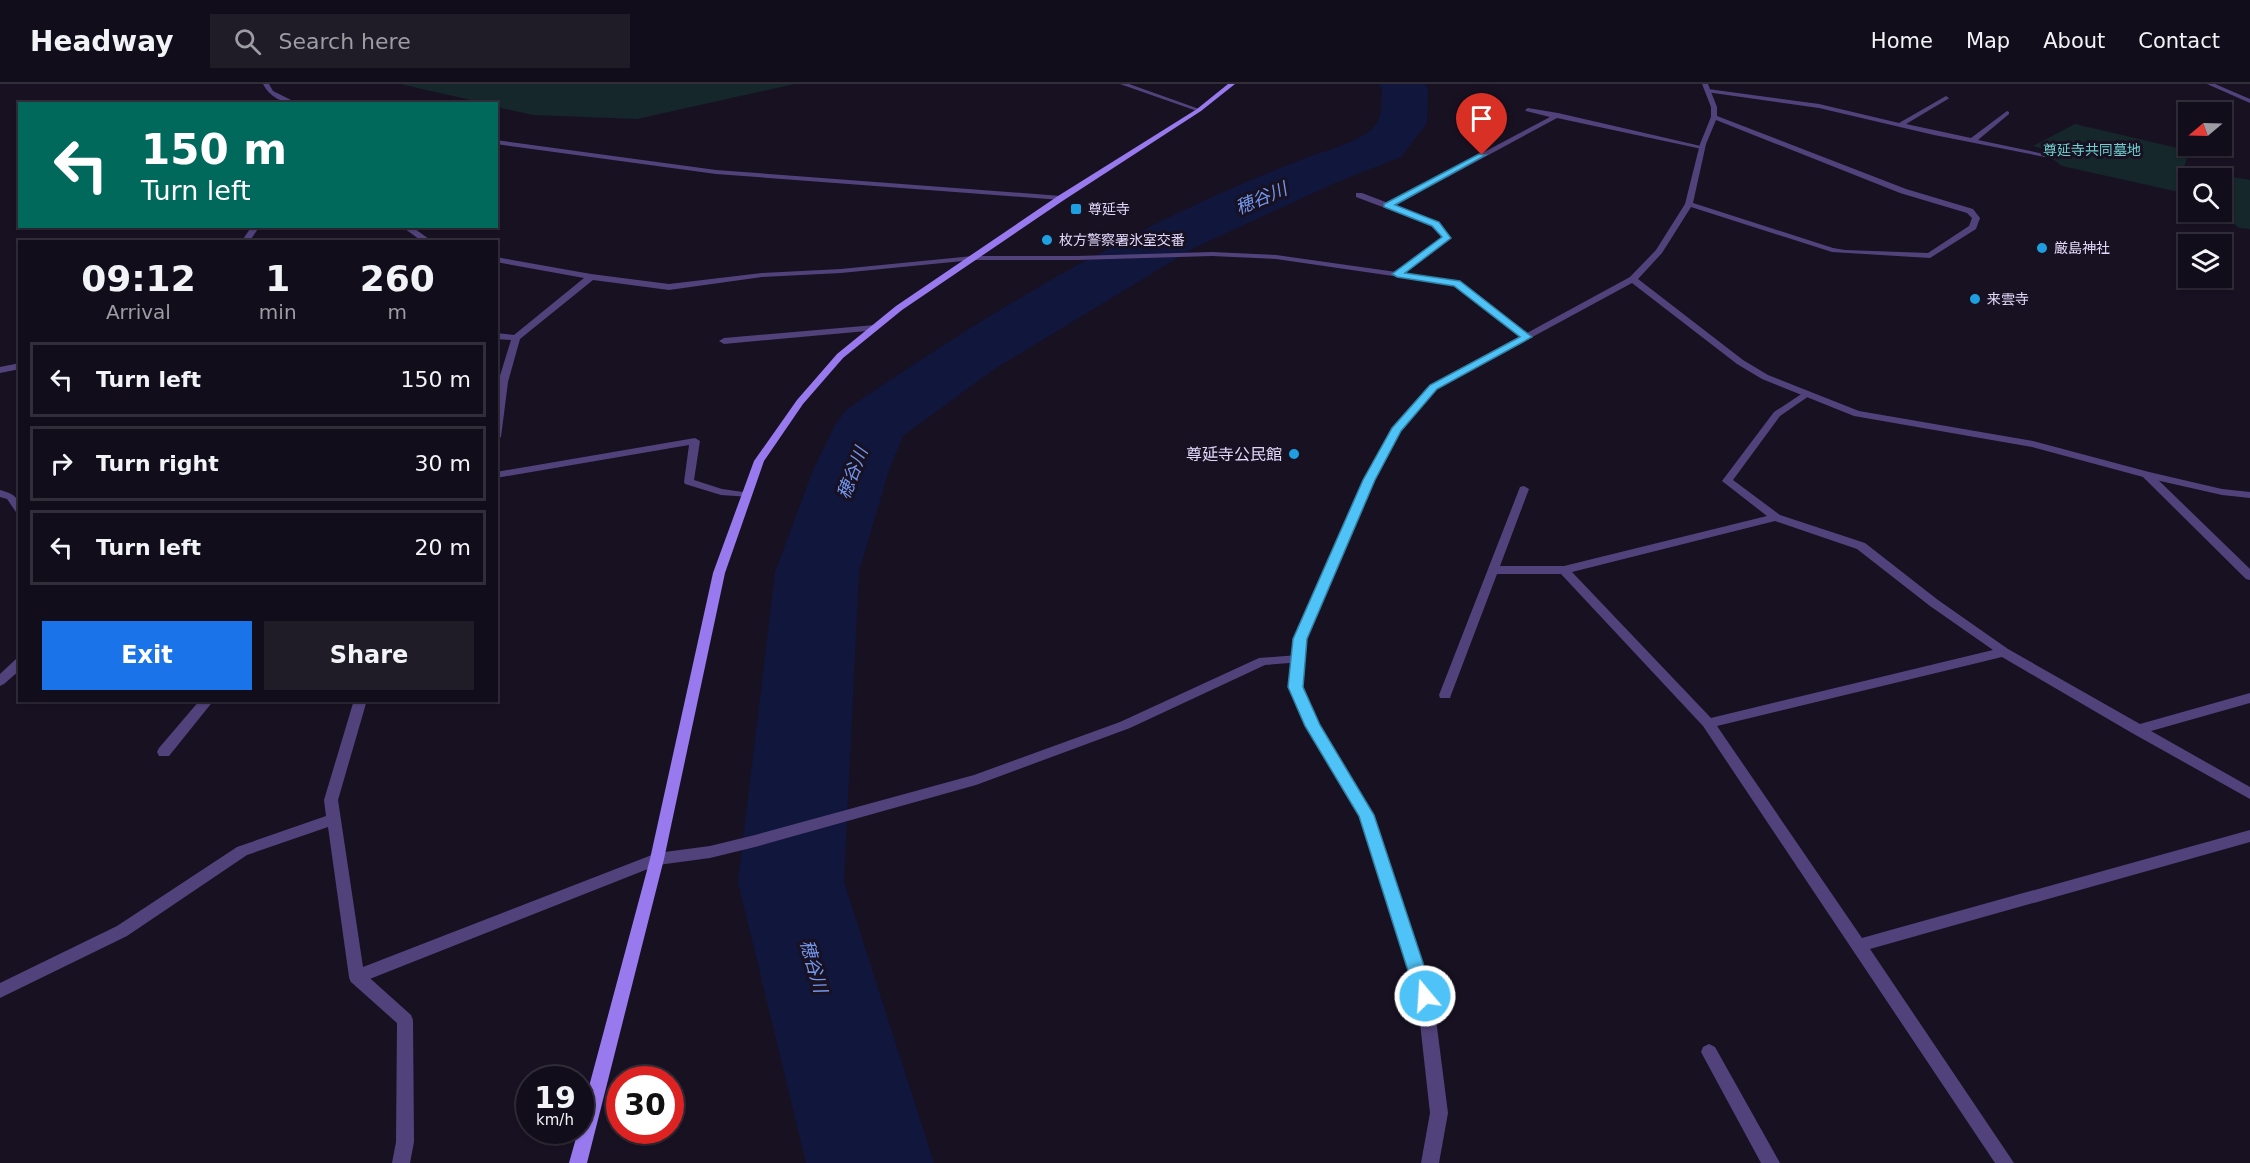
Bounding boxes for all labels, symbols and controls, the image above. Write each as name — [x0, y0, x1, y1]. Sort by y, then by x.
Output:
search box — [210, 14, 630, 68]
text: Headway — [30, 25, 174, 58]
icon: search — [231, 25, 264, 58]
text: Search here — [279, 29, 411, 54]
text: Home — [1871, 29, 1933, 53]
text: Map — [1966, 29, 2010, 53]
text: About — [2043, 29, 2105, 53]
text: Contact — [2138, 29, 2220, 53]
pin — [1456, 93, 1507, 155]
icon: arrive — [1465, 102, 1498, 135]
north arrow — [2178, 102, 2232, 156]
map controls — [2178, 102, 2232, 288]
text: 150 m — [141, 125, 287, 174]
icon: left — [42, 126, 120, 204]
park label: 尊延寺共同墓地 — [2043, 142, 2141, 158]
button: search — [2178, 168, 2232, 222]
text: Turn left — [141, 175, 251, 206]
water label: 穂谷川 — [1232, 177, 1292, 218]
place label: 尊延寺 — [1088, 201, 1130, 217]
marker: 尊延寺 — [1069, 202, 1083, 216]
place label: 枚方警察署氷室交番 — [1059, 232, 1185, 248]
marker: 枚方警察署氷室交番 — [1040, 233, 1054, 247]
button: layers — [2178, 234, 2232, 288]
place label: 厳島神社 — [2054, 240, 2110, 256]
marker: 厳島神社 — [2035, 241, 2049, 255]
text: 09:12 — [81, 258, 196, 299]
text: 1 — [265, 258, 290, 299]
text: 260 — [360, 258, 435, 299]
place label: 来雲寺 — [1987, 291, 2029, 307]
marker: 来雲寺 — [1968, 292, 1982, 306]
text: Arrival — [106, 300, 171, 324]
text: min — [259, 300, 297, 324]
text: m — [388, 300, 407, 324]
icon: left — [45, 363, 78, 396]
text: Turn left — [96, 367, 201, 392]
text: 150 m — [401, 367, 471, 392]
water label: 穂谷川 — [833, 442, 872, 502]
place label: 尊延寺公民館 — [1186, 445, 1282, 464]
icon: right — [45, 447, 78, 480]
marker: 尊延寺公民館 — [1287, 447, 1301, 461]
text: Turn right — [96, 451, 219, 476]
text: 30 m — [415, 451, 471, 476]
icon: left — [45, 531, 78, 564]
text: Turn left — [96, 535, 201, 560]
text: 20 m — [415, 535, 471, 560]
button: Exit — [42, 621, 252, 690]
button: Share — [264, 621, 474, 690]
water label: 穂谷川 — [796, 937, 832, 997]
position arrow — [1393, 964, 1457, 1028]
speed limit sign: 30 — [606, 1066, 684, 1144]
text: 19 — [534, 1080, 576, 1115]
text: km/h — [536, 1111, 574, 1129]

